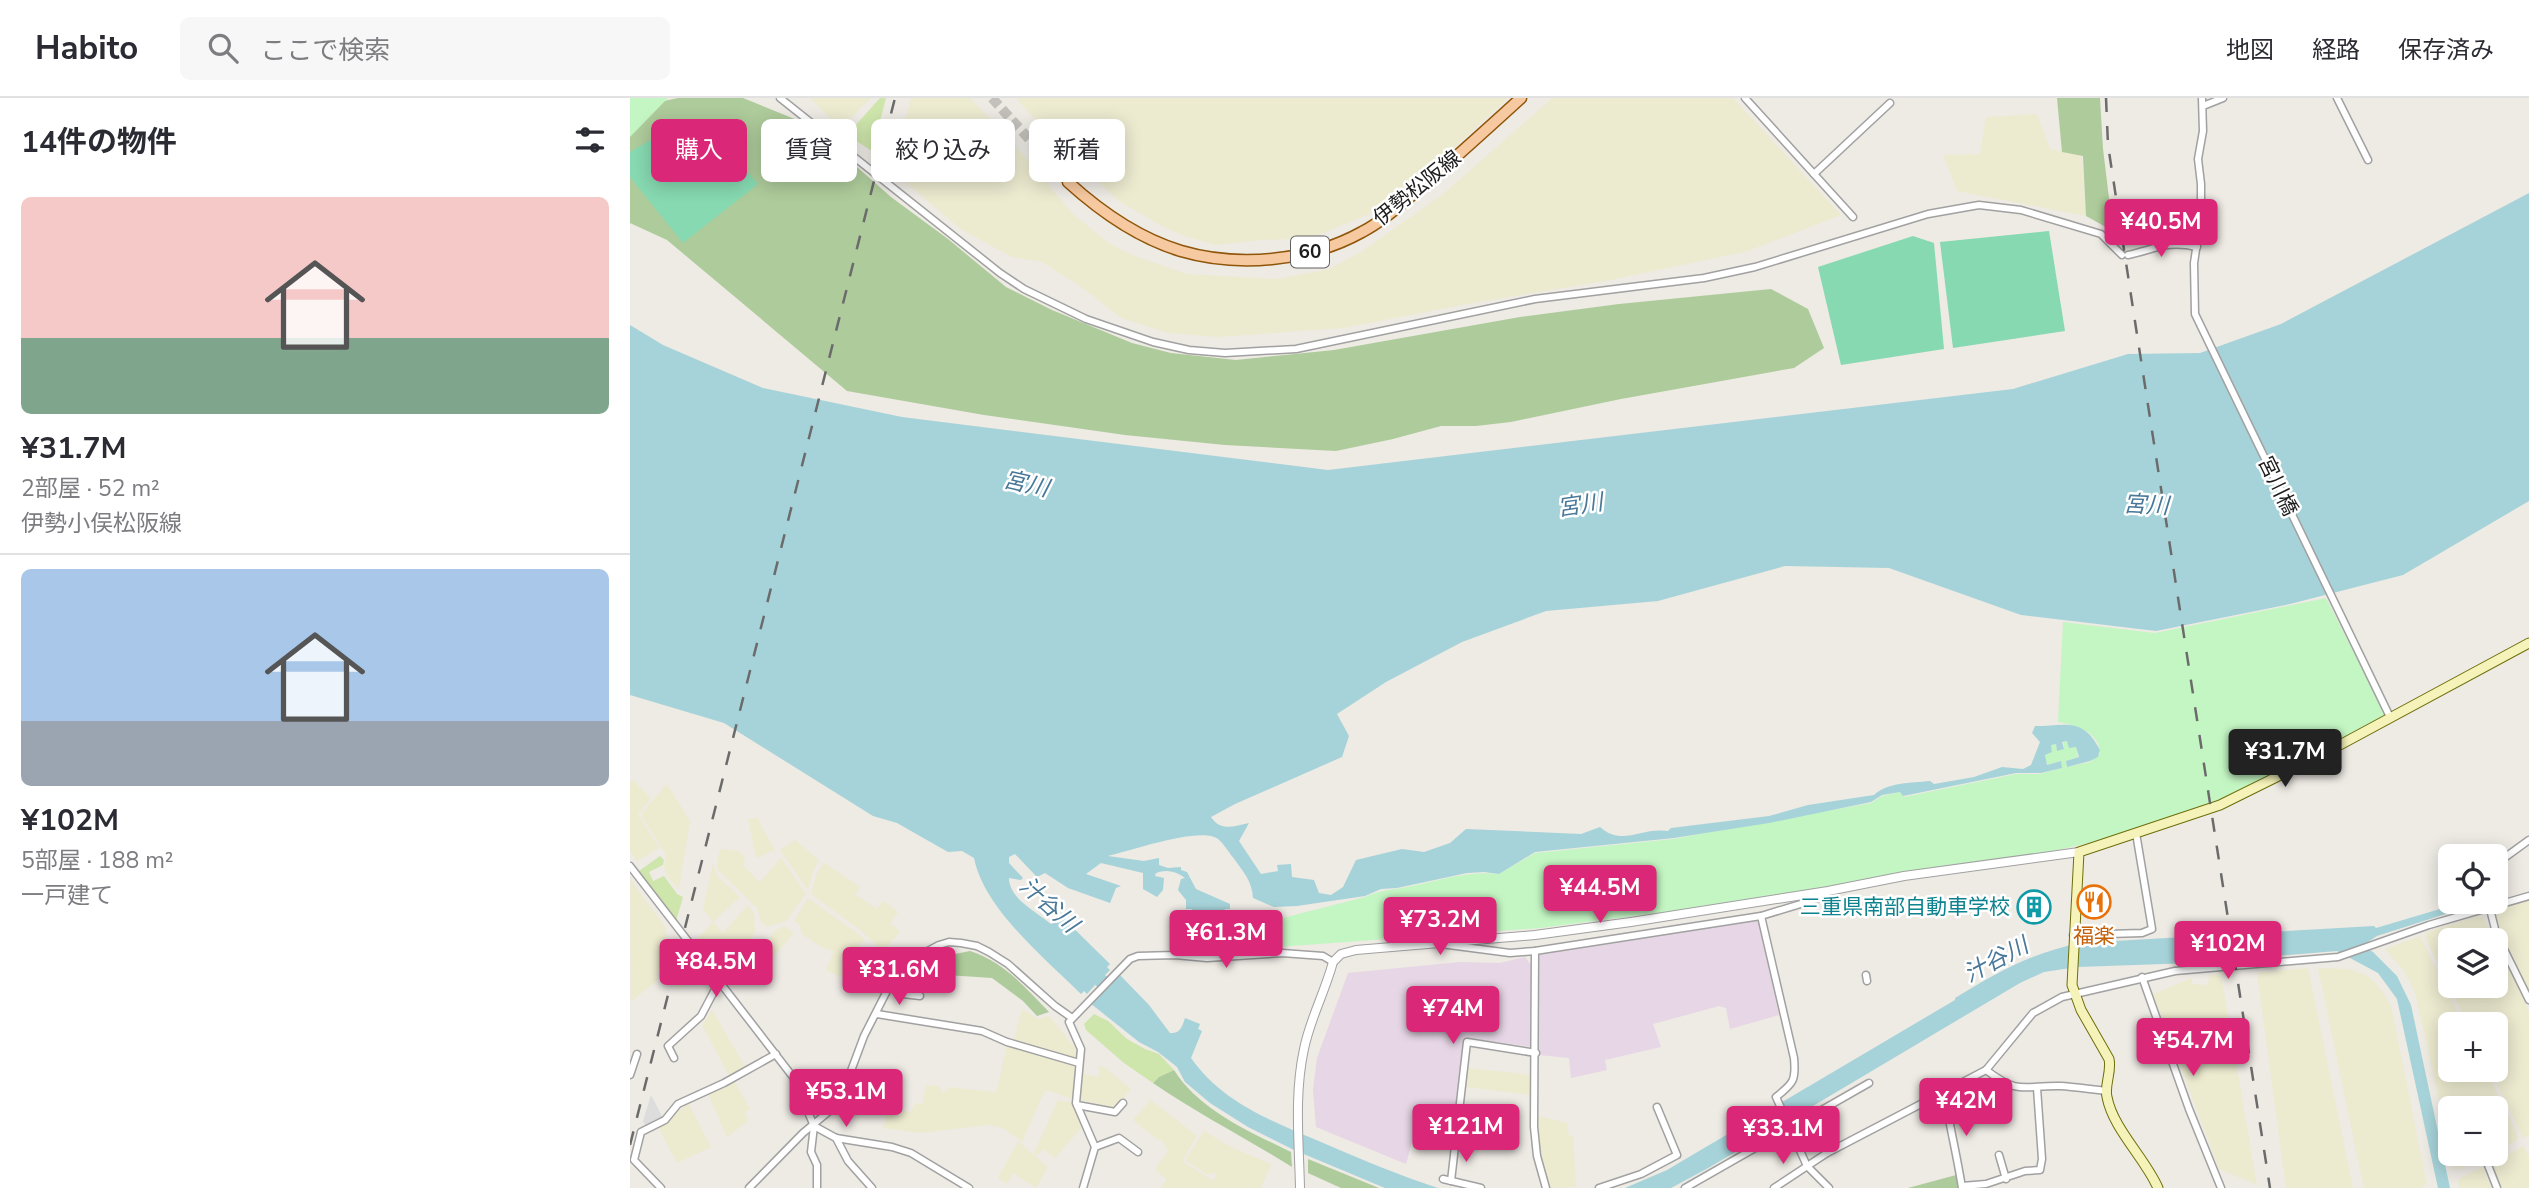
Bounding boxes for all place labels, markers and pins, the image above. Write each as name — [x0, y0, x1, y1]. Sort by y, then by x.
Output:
pin: ¥40.5M — [2104, 200, 2218, 259]
pin: ¥31.7M — [2228, 730, 2342, 789]
pin: ¥44.5M — [1543, 866, 1657, 925]
restaurant icon: 福楽 — [2075, 883, 2113, 921]
building icon: 三重県南部自動車学校 — [2015, 888, 2053, 926]
place label: 三重県南部自動車学校 — [1800, 893, 2010, 921]
pin: ¥73.2M — [1383, 898, 1497, 957]
pin: ¥61.3M — [1169, 910, 1283, 970]
place label: 福楽 — [2073, 922, 2115, 950]
pin: ¥102M — [2179, 922, 2277, 981]
pin: ¥84.5M — [659, 940, 773, 999]
pin: ¥31.6M — [842, 948, 956, 1007]
pin: ¥74M — [1412, 986, 1494, 1046]
pin: ¥54.7M — [2136, 1018, 2250, 1078]
pin: ¥53.1M — [789, 1070, 903, 1129]
pin: ¥42M — [1925, 1079, 2007, 1138]
pin: ¥121M — [1417, 1104, 1515, 1164]
pin: ¥33.1M — [1726, 1107, 1840, 1166]

